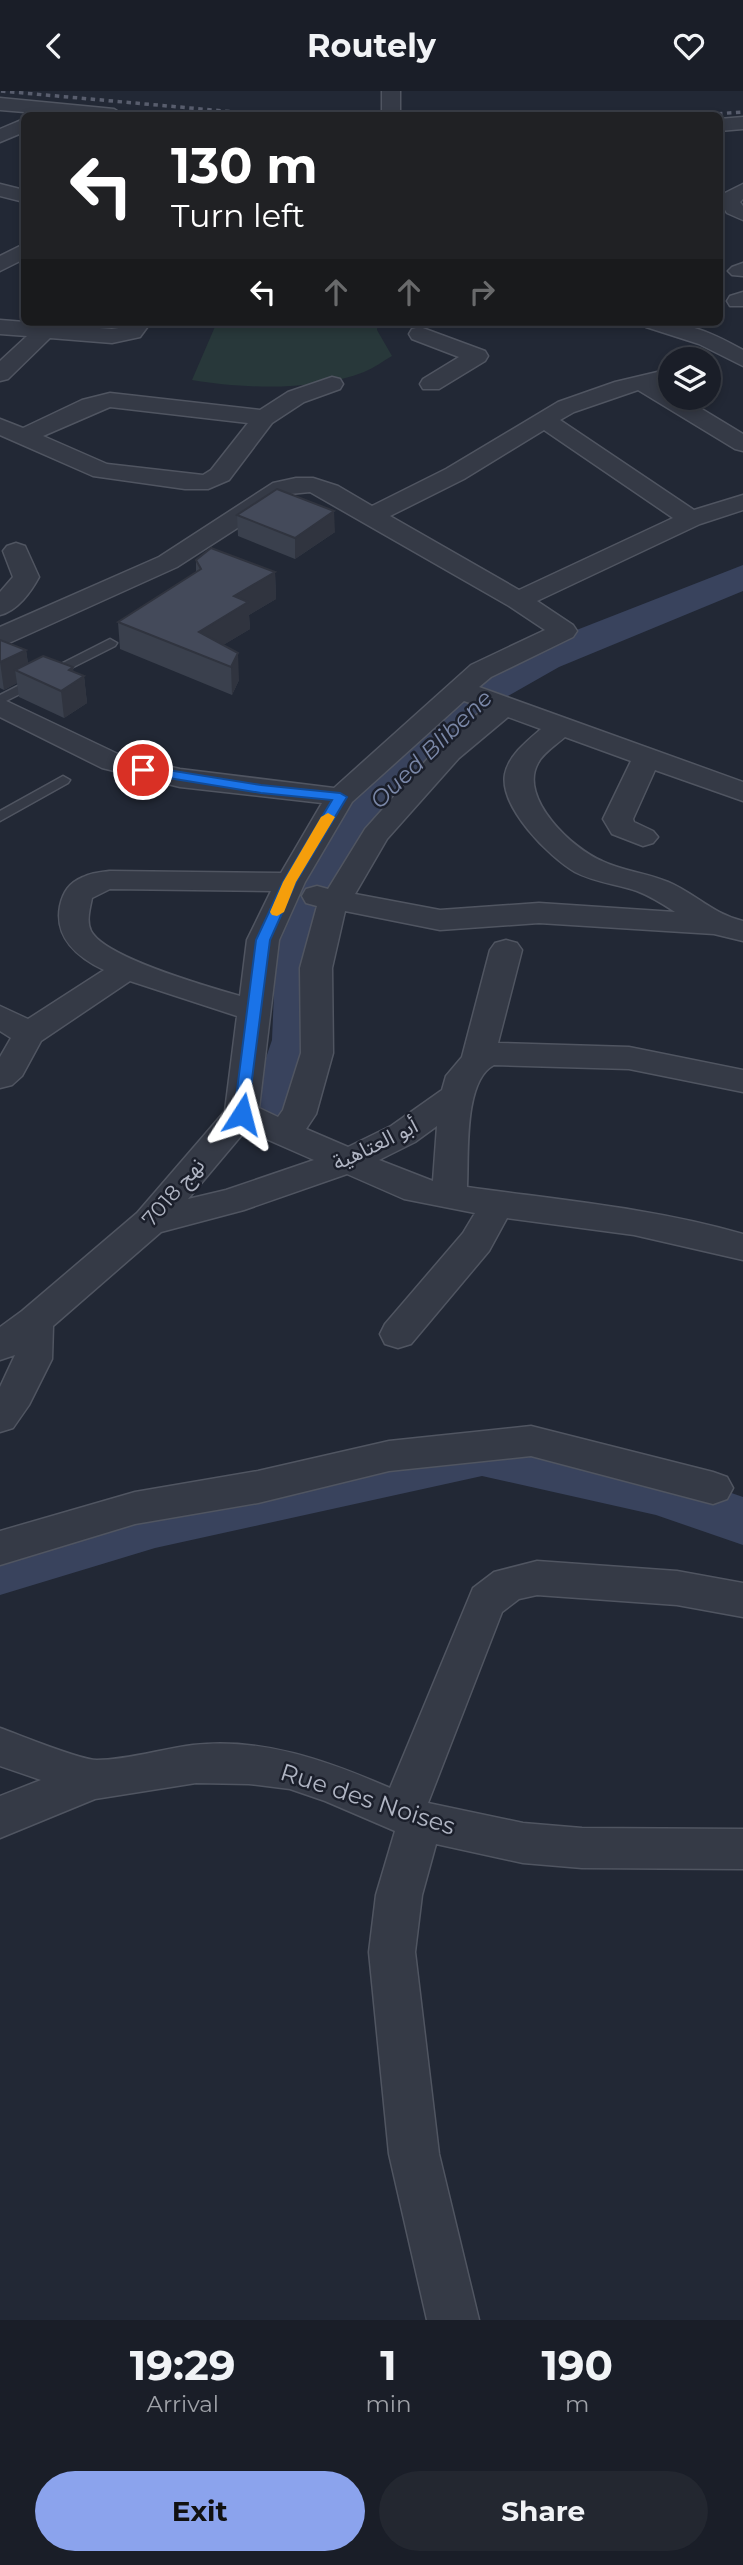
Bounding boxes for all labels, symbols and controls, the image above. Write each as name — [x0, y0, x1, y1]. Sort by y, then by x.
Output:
text: Routely — [307, 26, 436, 65]
icon: back — [35, 27, 73, 65]
icon: heart — [670, 27, 708, 65]
text: 130 m — [171, 136, 318, 195]
icon: left — [56, 140, 147, 231]
text: Turn left — [171, 196, 305, 235]
icon: left — [244, 273, 282, 311]
icon: ahead — [317, 273, 355, 311]
icon: ahead — [390, 273, 428, 311]
icon: right — [463, 273, 501, 311]
map controls — [658, 347, 721, 410]
button: layers — [658, 347, 721, 410]
water label: Oued Blibene — [364, 684, 498, 814]
pin — [113, 740, 173, 800]
icon: arrive — [124, 751, 162, 789]
position arrow — [205, 1077, 279, 1151]
street label: أبو العتاهية — [328, 1113, 422, 1175]
street label: نهج 7018 — [137, 1153, 212, 1233]
street label: Rue des Noises — [277, 1757, 459, 1841]
text: 19:29 — [130, 2339, 236, 2391]
text: 1 — [380, 2339, 397, 2391]
text: 190 — [541, 2339, 613, 2391]
text: Arrival — [146, 2390, 219, 2418]
text: min — [365, 2390, 412, 2418]
text: m — [565, 2390, 589, 2418]
button: Exit — [35, 2471, 365, 2551]
button: Share — [379, 2471, 708, 2551]

